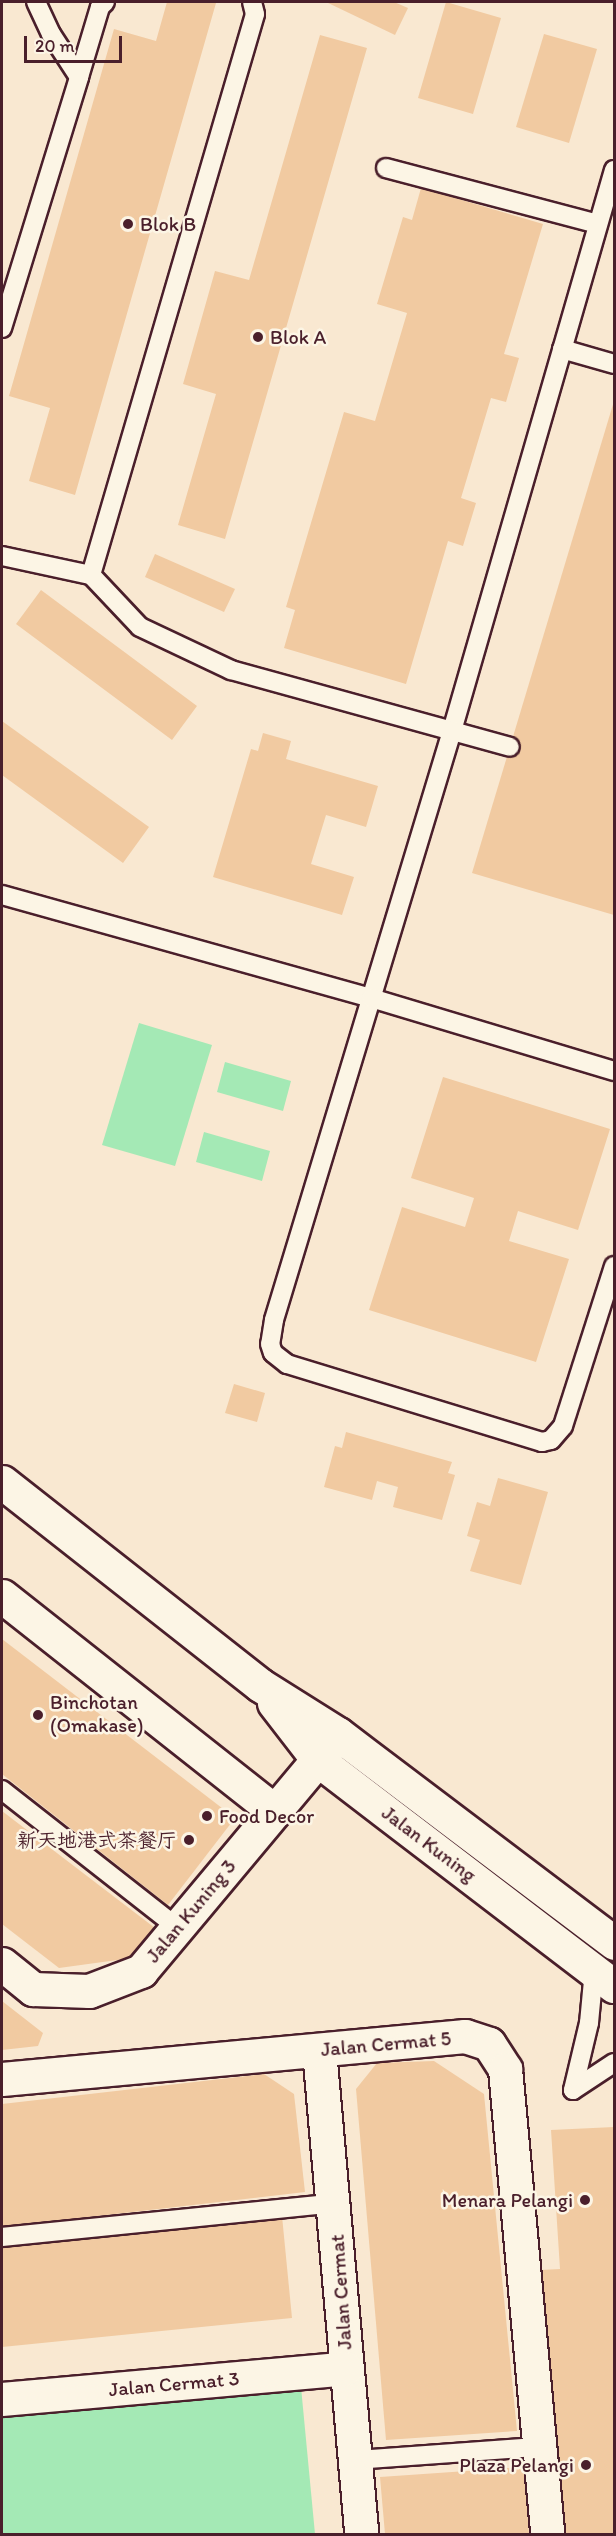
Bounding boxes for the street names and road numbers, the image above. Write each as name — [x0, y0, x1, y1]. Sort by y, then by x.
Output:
street label: Jalan Kuning — [377, 1801, 481, 1887]
street label: Jalan Kuning 3 — [141, 1855, 241, 1967]
street label: Jalan Cermat 5 — [321, 2026, 451, 2062]
street label: Jalan Cermat — [325, 2234, 357, 2350]
street label: Jalan Cermat 3 — [108, 2366, 240, 2402]

